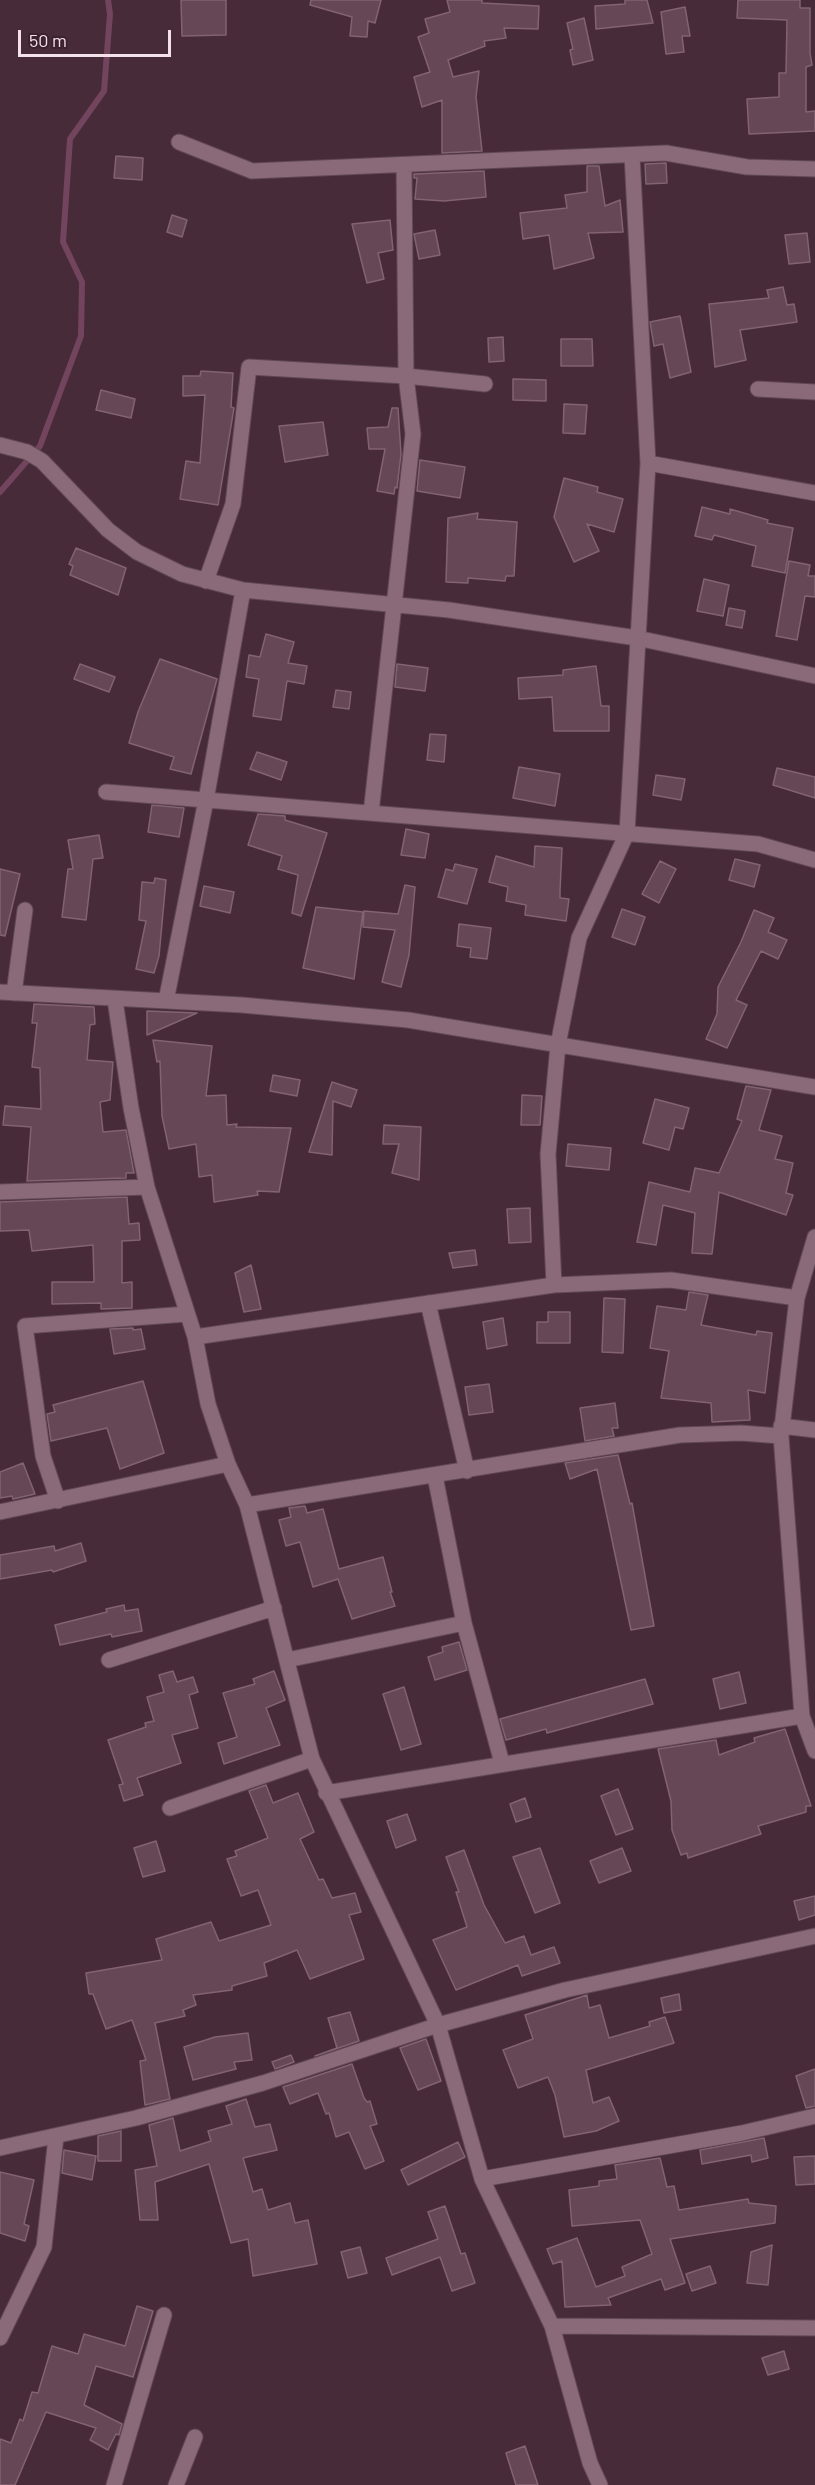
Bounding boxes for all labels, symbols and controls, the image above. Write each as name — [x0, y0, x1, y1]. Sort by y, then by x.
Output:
scale bar — [21, 18, 174, 56]
text: 50 m — [29, 29, 67, 51]

